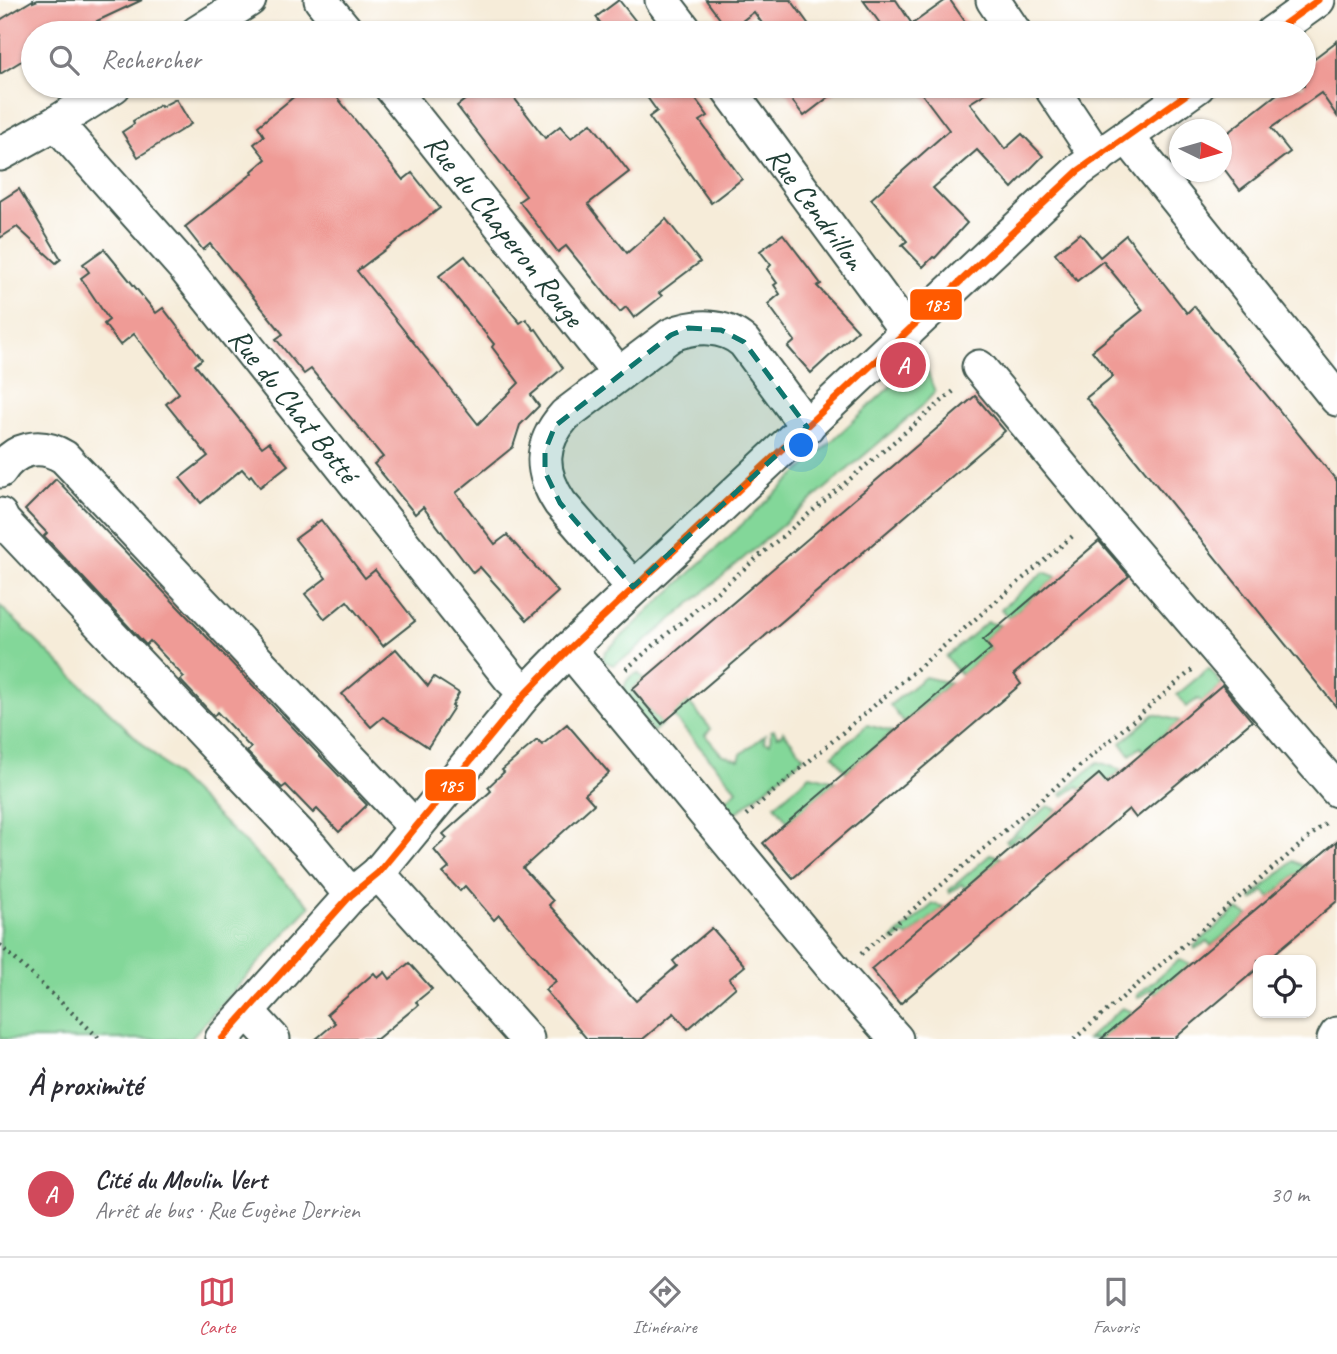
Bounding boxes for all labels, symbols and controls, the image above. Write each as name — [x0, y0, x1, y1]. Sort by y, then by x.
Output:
search box — [21, 21, 1316, 98]
icon: search — [45, 41, 83, 79]
text: Rechercher — [101, 43, 201, 76]
north arrow — [1169, 119, 1232, 182]
street label: Rue du Chaperon Rouge — [416, 126, 594, 336]
street label: Rue Cendrillon — [758, 139, 875, 279]
line badge: 185 — [909, 288, 963, 321]
text: 185 — [923, 293, 950, 317]
street label: Rue du Chat Botté — [221, 320, 369, 494]
pin: A — [880, 339, 926, 391]
your location — [784, 428, 818, 462]
line badge: 185 — [424, 768, 477, 802]
text: 185 — [437, 774, 464, 798]
map controls — [1253, 955, 1316, 1018]
button: locate — [1253, 955, 1316, 1018]
text: À proximité — [28, 1066, 142, 1104]
text: Cité du Moulin Vert — [95, 1163, 267, 1196]
text: A — [45, 1180, 57, 1209]
text: 30 m — [1270, 1180, 1309, 1209]
text: Arrêt de bus · Rue Eugène Derrien — [95, 1196, 360, 1225]
tab: Carte — [198, 1273, 236, 1339]
tab: Itinéraire — [633, 1273, 697, 1339]
tab: Favoris — [1093, 1273, 1139, 1339]

